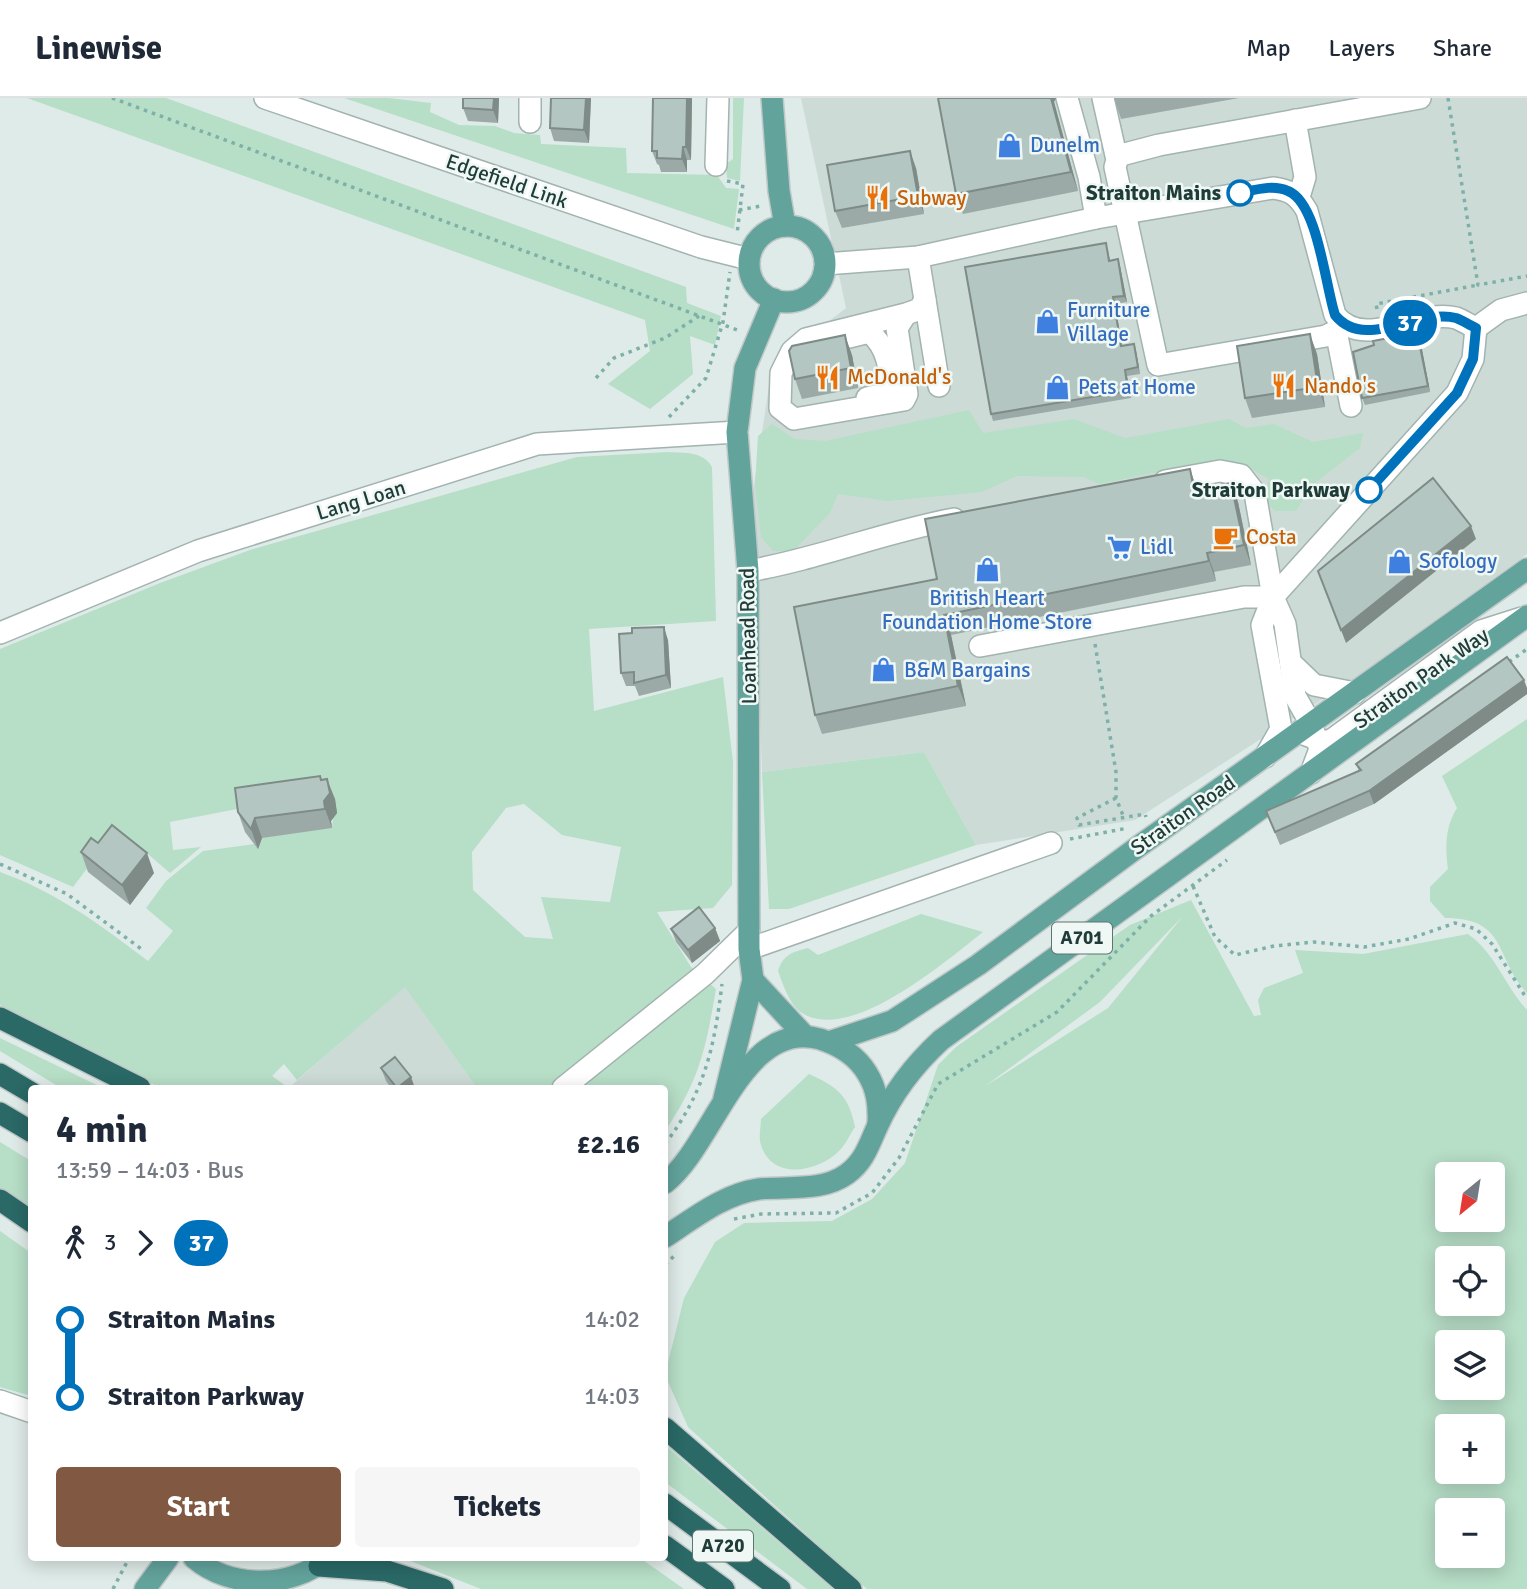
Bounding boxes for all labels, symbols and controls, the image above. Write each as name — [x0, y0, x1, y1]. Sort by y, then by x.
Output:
text: Linewise — [35, 28, 162, 69]
text: Map — [1246, 33, 1291, 63]
text: Layers — [1329, 33, 1395, 63]
text: Share — [1433, 33, 1492, 63]
shop icon: Dunelm — [996, 131, 1024, 159]
place label: Dunelm — [1030, 132, 1100, 158]
street label: Edgefield Link — [443, 148, 572, 214]
place label: Straiton Mains — [1086, 180, 1221, 206]
marker: Straiton Mains — [1227, 180, 1253, 206]
restaurant icon: Subway — [863, 184, 891, 212]
place label: Subway — [897, 185, 967, 211]
place label: Furniture Village — [1067, 297, 1150, 347]
line badge: 37 — [1378, 300, 1442, 346]
shop icon: Furniture Village — [1033, 308, 1061, 336]
text: 37 — [1397, 308, 1423, 338]
restaurant icon: McDonald's — [813, 363, 841, 391]
place label: McDonald's — [847, 364, 951, 390]
restaurant icon: Nando's — [1270, 372, 1298, 400]
shop icon: Pets at Home — [1044, 373, 1072, 401]
place label: Nando's — [1304, 373, 1376, 399]
place label: Pets at Home — [1078, 374, 1196, 400]
street label: Lang Loan — [313, 474, 409, 526]
place label: Straiton Parkway — [1192, 477, 1351, 503]
marker: Straiton Parkway — [1356, 477, 1382, 503]
cafe icon: Costa — [1212, 523, 1240, 551]
place label: Costa — [1246, 524, 1297, 550]
supermarket icon: Lidl — [1106, 533, 1134, 561]
place label: Lidl — [1140, 534, 1174, 560]
shop icon: Sofology — [1385, 547, 1413, 575]
place label: Sofology — [1419, 548, 1497, 574]
shop icon: British Heart Foundation Home Store — [973, 555, 1001, 583]
street label: Loanhead Road — [734, 567, 762, 705]
place label: British Heart Foundation Home Store — [882, 585, 1092, 635]
street label: Straiton Park Way — [1348, 622, 1494, 734]
shop icon: B&M Bargains — [870, 656, 898, 684]
place label: B&M Bargains — [904, 657, 1030, 683]
street label: Straiton Road — [1126, 769, 1240, 861]
road number: A701 — [1052, 922, 1112, 954]
text: 4 min — [56, 1106, 148, 1153]
text: £2.16 — [576, 1129, 640, 1161]
text: 13:59 – 14:03 · Bus — [56, 1156, 244, 1185]
north arrow — [1435, 1162, 1505, 1232]
map controls — [1435, 1162, 1505, 1568]
icon: walk — [56, 1224, 94, 1262]
icon: forward — [126, 1224, 164, 1262]
text: 3 — [104, 1228, 116, 1257]
text: 37 — [188, 1228, 214, 1258]
button: locate — [1435, 1246, 1505, 1316]
text: Straiton Mains — [108, 1304, 275, 1336]
text: 14:02 — [584, 1305, 640, 1334]
button: layers — [1435, 1330, 1505, 1400]
text: Straiton Parkway — [108, 1381, 304, 1413]
text: 14:03 — [584, 1382, 640, 1411]
button: + — [1435, 1414, 1505, 1484]
button: Start — [56, 1467, 341, 1547]
button: Tickets — [355, 1467, 640, 1547]
button: − — [1435, 1498, 1505, 1568]
road number: A720 — [693, 1530, 753, 1562]

